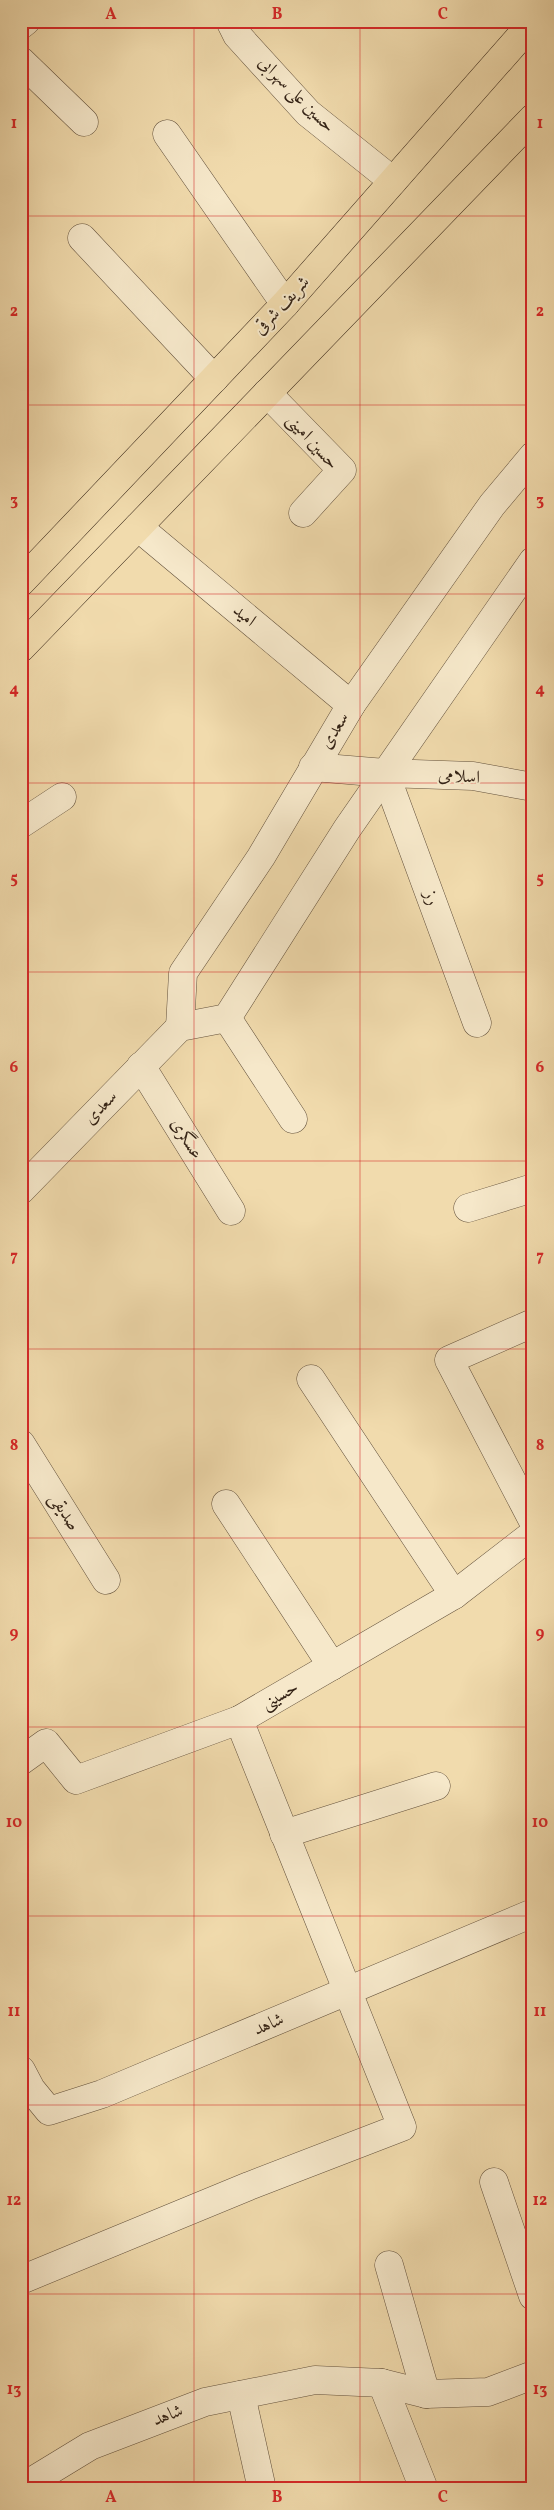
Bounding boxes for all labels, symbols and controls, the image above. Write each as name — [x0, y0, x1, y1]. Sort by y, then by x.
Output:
text: A — [105, 4, 117, 26]
text: B — [272, 4, 283, 26]
text: C — [438, 4, 448, 26]
street label: حسین علی سهرابی — [252, 51, 340, 139]
text: 1 — [11, 113, 17, 135]
text: 1 — [537, 113, 543, 135]
street label: شریف شرقی — [248, 271, 316, 341]
text: 2 — [10, 301, 18, 323]
text: 2 — [536, 301, 544, 323]
street label: حسین امینی — [280, 408, 344, 476]
text: 3 — [10, 490, 18, 512]
text: 3 — [536, 490, 544, 512]
street label: امید — [227, 599, 261, 633]
text: 4 — [9, 679, 19, 701]
text: 4 — [535, 679, 545, 701]
street label: سعدی — [314, 708, 356, 754]
street label: اسلامی — [437, 763, 481, 791]
text: 5 — [10, 868, 18, 890]
text: 5 — [536, 868, 544, 890]
street label: رز — [416, 885, 445, 909]
text: 6 — [10, 1057, 19, 1079]
text: 6 — [536, 1057, 545, 1079]
street label: سعدی — [78, 1085, 124, 1131]
street label: عسگری — [164, 1114, 208, 1164]
text: 7 — [10, 1246, 18, 1268]
text: 7 — [536, 1246, 544, 1268]
text: 8 — [10, 1435, 18, 1457]
text: 8 — [536, 1435, 544, 1457]
street label: صدیقی — [43, 1488, 85, 1536]
text: 9 — [10, 1623, 19, 1645]
text: 9 — [536, 1623, 545, 1645]
street label: حسینی — [257, 1675, 303, 1717]
text: 10 — [6, 1812, 22, 1834]
text: 10 — [532, 1812, 548, 1834]
text: 11 — [8, 2001, 20, 2023]
text: 11 — [534, 2001, 546, 2023]
street label: شاهد — [250, 2007, 288, 2043]
text: 12 — [7, 2190, 21, 2212]
text: 12 — [533, 2190, 547, 2212]
text: 13 — [7, 2379, 21, 2401]
text: 13 — [533, 2379, 547, 2401]
street label: شاهد — [149, 2399, 187, 2433]
text: A — [105, 2487, 117, 2509]
text: B — [272, 2487, 283, 2509]
text: C — [438, 2487, 448, 2509]

